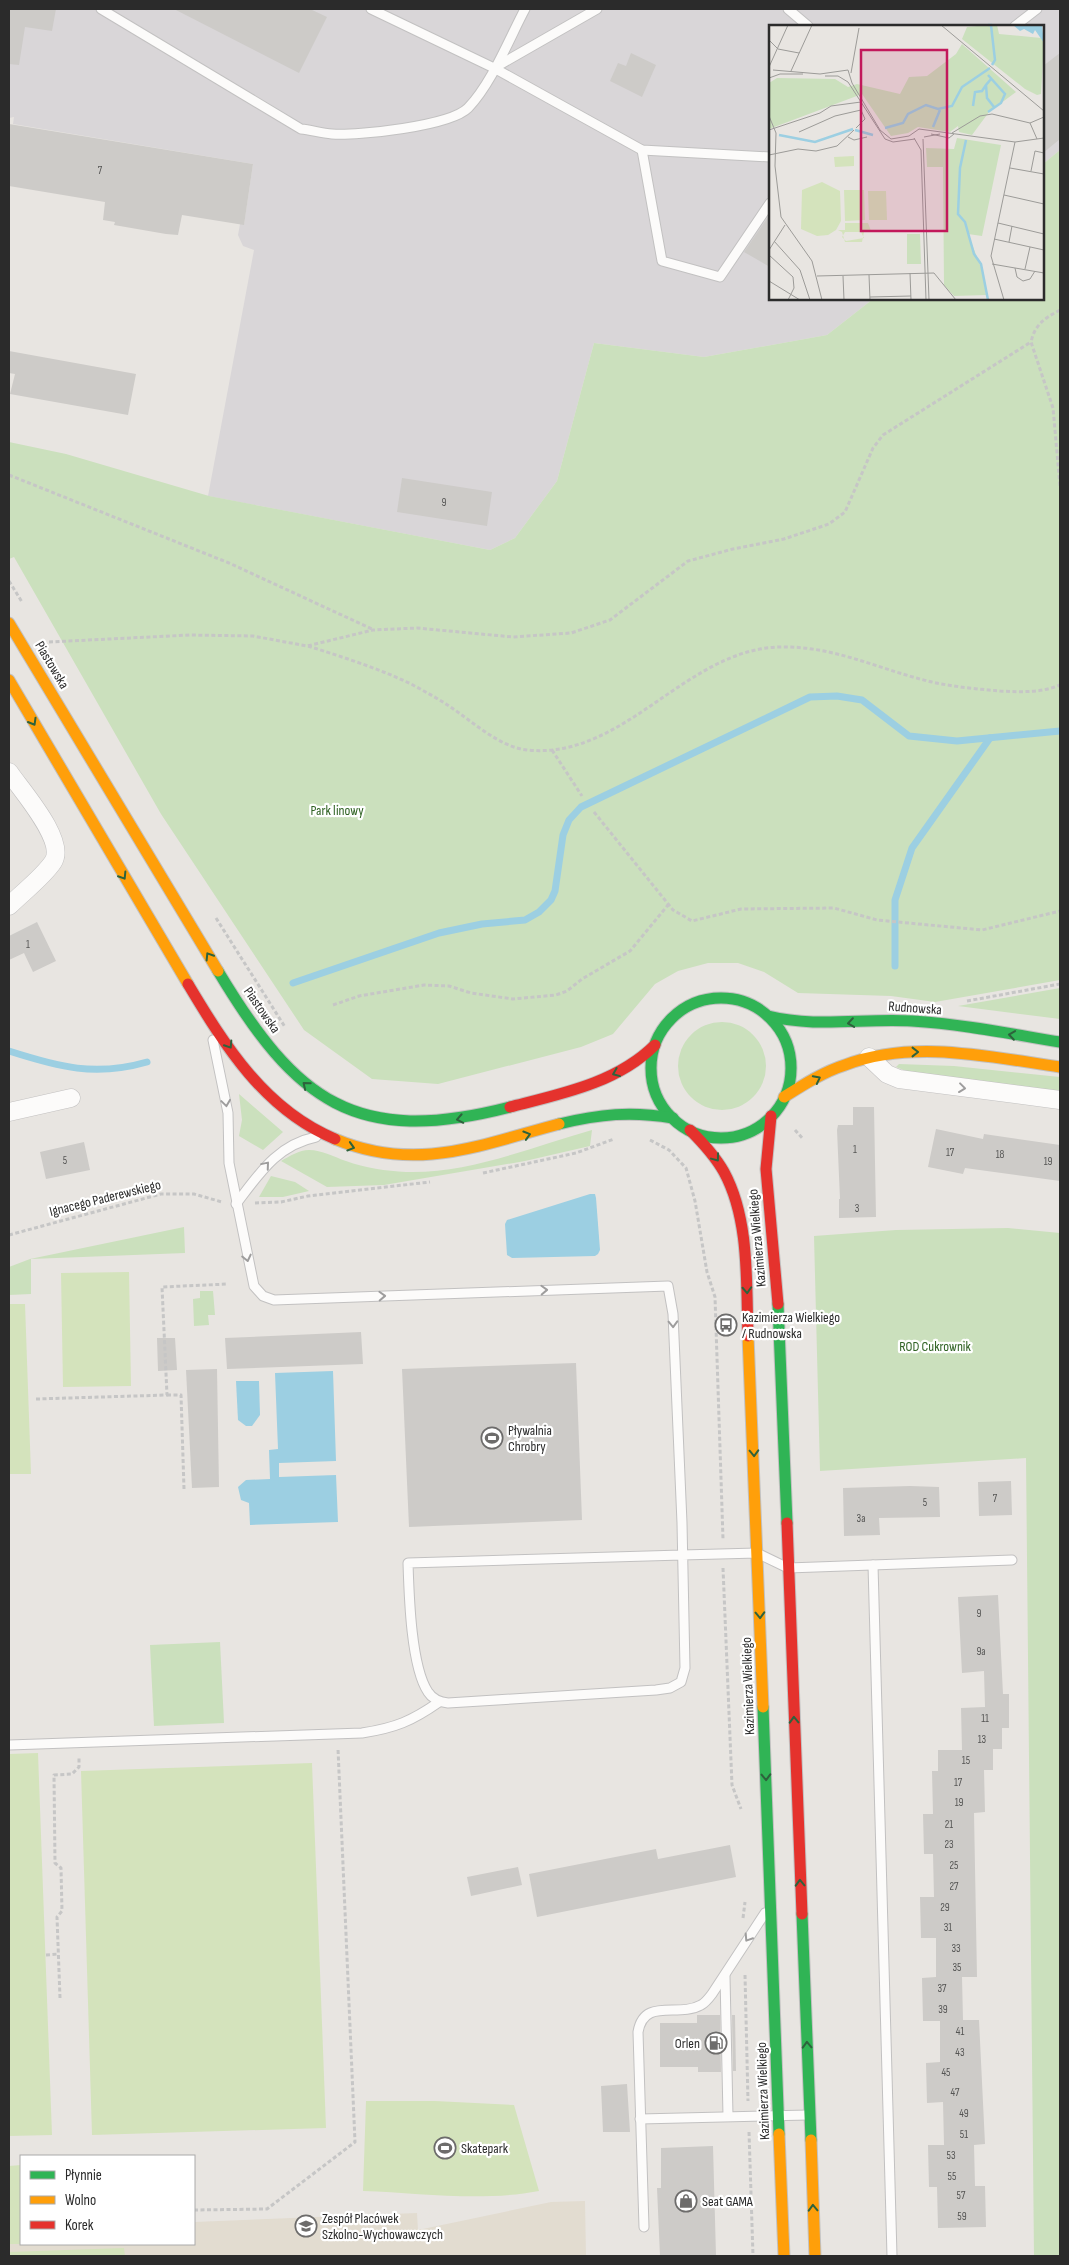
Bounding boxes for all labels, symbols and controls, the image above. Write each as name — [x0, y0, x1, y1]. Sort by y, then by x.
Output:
inset map — [769, 25, 1044, 300]
house number: 7 — [98, 164, 103, 177]
house number: 9 — [442, 496, 447, 509]
street label: Piastowska — [31, 638, 73, 692]
one-way arrow — [27, 717, 37, 726]
park label: Park linowy — [310, 802, 364, 819]
one-way arrow — [117, 870, 127, 879]
house number: 1 — [26, 938, 30, 951]
one-way arrow — [206, 953, 215, 962]
street label: Piastowska — [240, 984, 284, 1036]
street label: Rudnowska — [888, 998, 942, 1018]
one-way arrow — [846, 1017, 854, 1028]
one-way arrow — [1008, 1030, 1016, 1041]
one-way arrow — [222, 1040, 232, 1049]
one-way arrow — [912, 1047, 919, 1057]
one-way arrow — [612, 1067, 621, 1078]
one-way arrow — [811, 1075, 820, 1085]
one-way arrow — [303, 1082, 312, 1091]
one-way arrow — [957, 1082, 966, 1092]
one-way arrow — [221, 1098, 231, 1107]
one-way arrow — [456, 1114, 465, 1124]
one-way arrow — [523, 1130, 531, 1140]
one-way arrow — [347, 1141, 355, 1151]
house number: 1 — [853, 1143, 857, 1156]
house number: 17 — [946, 1146, 955, 1159]
house number: 18 — [996, 1148, 1005, 1161]
one-way arrow — [710, 1152, 718, 1161]
house number: 5 — [63, 1154, 67, 1167]
house number: 19 — [1044, 1155, 1052, 1168]
one-way arrow — [260, 1162, 269, 1171]
street label: Ignacego Paderewskiego — [47, 1176, 163, 1220]
street label: Kazimierza Wielkiego — [744, 1188, 770, 1288]
house number: 3 — [855, 1202, 860, 1215]
one-way arrow — [241, 1253, 252, 1262]
one-way arrow — [541, 1285, 549, 1296]
one-way arrow — [741, 1287, 752, 1295]
one-way arrow — [378, 1291, 386, 1302]
place label: Kazimierza Wielkiego / Rudnowska — [742, 1309, 840, 1342]
bus stop icon: Kazimierza Wielkiego / Rudnowska — [714, 1313, 738, 1337]
one-way arrow — [668, 1321, 679, 1329]
park label: ROD Cukrownik — [899, 1338, 971, 1355]
place label: Pływalnia Chrobry — [508, 1422, 552, 1455]
sports icon: Pływalnia Chrobry — [480, 1426, 504, 1450]
one-way arrow — [748, 1449, 759, 1457]
house number: 7 — [993, 1492, 998, 1505]
house number: 5 — [923, 1496, 927, 1509]
house number: 3a — [857, 1512, 865, 1525]
house number: 9 — [977, 1607, 982, 1620]
one-way arrow — [754, 1611, 765, 1619]
street label: Kazimierza Wielkiego — [738, 1637, 758, 1735]
house number: 9a — [976, 1645, 986, 1658]
house number: 11 — [981, 1712, 989, 1725]
one-way arrow — [788, 1716, 799, 1724]
house number: 13 — [978, 1733, 987, 1746]
house number: 15 — [962, 1754, 970, 1767]
one-way arrow — [761, 1774, 772, 1782]
house number: 17 — [954, 1776, 963, 1789]
house number: 19 — [955, 1796, 963, 1809]
house number: 21 — [945, 1818, 953, 1831]
house number: 23 — [944, 1838, 954, 1851]
house number: 25 — [950, 1859, 958, 1872]
one-way arrow — [795, 1879, 806, 1887]
house number: 27 — [950, 1880, 959, 1893]
house number: 29 — [940, 1901, 950, 1914]
house number: 31 — [944, 1921, 952, 1934]
one-way arrow — [745, 1933, 754, 1942]
house number: 33 — [951, 1942, 961, 1955]
house number: 35 — [952, 1961, 962, 1974]
house number: 37 — [937, 1982, 947, 1995]
house number: 39 — [938, 2003, 948, 2016]
house number: 41 — [956, 2025, 964, 2038]
fuel station icon: Orlen — [704, 2031, 728, 2055]
place label: Orlen — [675, 2035, 700, 2052]
one-way arrow — [801, 2041, 812, 2049]
street label: Kazimierza Wielkiego — [753, 2042, 773, 2140]
house number: 43 — [955, 2046, 965, 2059]
house number: 45 — [941, 2066, 951, 2079]
house number: 47 — [951, 2086, 960, 2099]
house number: 49 — [959, 2107, 969, 2120]
house number: 51 — [960, 2128, 968, 2141]
sports icon: Skatepark — [433, 2136, 457, 2160]
place label: Skatepark — [461, 2140, 509, 2157]
house number: 53 — [946, 2149, 956, 2162]
legend — [20, 2155, 195, 2245]
text: Płynnie — [65, 2166, 102, 2185]
house number: 55 — [948, 2170, 956, 2183]
shop icon: Seat GAMA — [674, 2189, 698, 2213]
house number: 57 — [957, 2189, 966, 2202]
text: Wolno — [65, 2191, 96, 2210]
place label: Seat GAMA — [702, 2193, 754, 2210]
one-way arrow — [808, 2203, 818, 2211]
place label: Zespół Placówek Szkolno-Wychowawczych — [322, 2210, 443, 2243]
house number: 59 — [957, 2210, 967, 2223]
school or university icon: Zespół Placówek Szkolno-Wychowawczych — [294, 2214, 318, 2238]
text: Korek — [65, 2216, 94, 2235]

